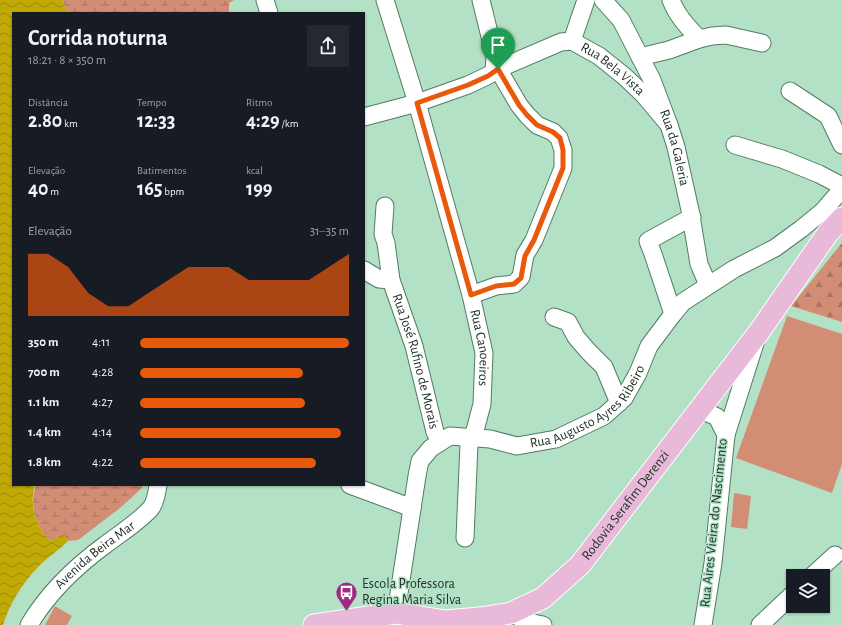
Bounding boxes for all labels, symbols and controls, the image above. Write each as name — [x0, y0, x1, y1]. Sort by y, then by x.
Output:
button: share — [307, 25, 349, 67]
text: Corrida noturna — [28, 27, 167, 49]
pin — [481, 28, 515, 69]
icon: arrive — [487, 34, 509, 56]
street label: Rua Bela Vista — [578, 40, 647, 99]
text: 18:21 · 8 × 350 m — [28, 54, 106, 67]
text: Distância — [28, 97, 68, 108]
text: Tempo — [137, 97, 167, 108]
text: Ritmo — [246, 97, 272, 108]
street label: Rua da Galeria — [657, 108, 692, 188]
text: 2.80 — [28, 111, 62, 131]
text: 12:33 — [137, 111, 175, 131]
text: 4:29 — [246, 111, 280, 131]
text: km — [62, 118, 78, 129]
text: /km — [280, 118, 299, 129]
text: Elevação — [28, 165, 65, 176]
text: Batimentos — [137, 165, 187, 176]
text: kcal — [246, 165, 263, 176]
text: 40 — [28, 179, 48, 199]
text: 165 — [137, 179, 163, 199]
text: 199 — [246, 179, 273, 199]
text: m — [48, 186, 59, 197]
text: bpm — [163, 186, 184, 197]
text: Elevação — [28, 225, 72, 238]
text: 31–35 m — [310, 225, 349, 238]
street label: Rua José Rufino de Morais — [389, 292, 441, 430]
street label: Rua Canoeiros — [467, 308, 491, 386]
text: 350 m — [28, 336, 58, 349]
text: 4:11 — [92, 336, 110, 349]
street label: Rua Augusto Ayres Ribeiro — [529, 363, 647, 451]
text: 700 m — [28, 366, 60, 379]
text: 4:28 — [92, 366, 113, 379]
text: 1.1 km — [28, 396, 59, 409]
text: 4:27 — [92, 396, 113, 409]
text: 1.4 km — [28, 426, 61, 439]
text: 4:14 — [92, 426, 112, 439]
street label: Rua Aires Vieira do Nascimento — [698, 438, 730, 608]
street label: Rodovia Serafim Derenzi — [579, 448, 672, 563]
text: 1.8 km — [28, 456, 61, 469]
text: 4:22 — [92, 456, 113, 469]
street label: Avenida Beira Mar — [52, 518, 138, 592]
map controls — [786, 569, 830, 613]
button: layers — [786, 569, 830, 613]
place label: Escola Professora Regina Maria Silva — [362, 577, 462, 607]
bus stop icon: Escola Professora Regina Maria Silva — [333, 579, 359, 612]

